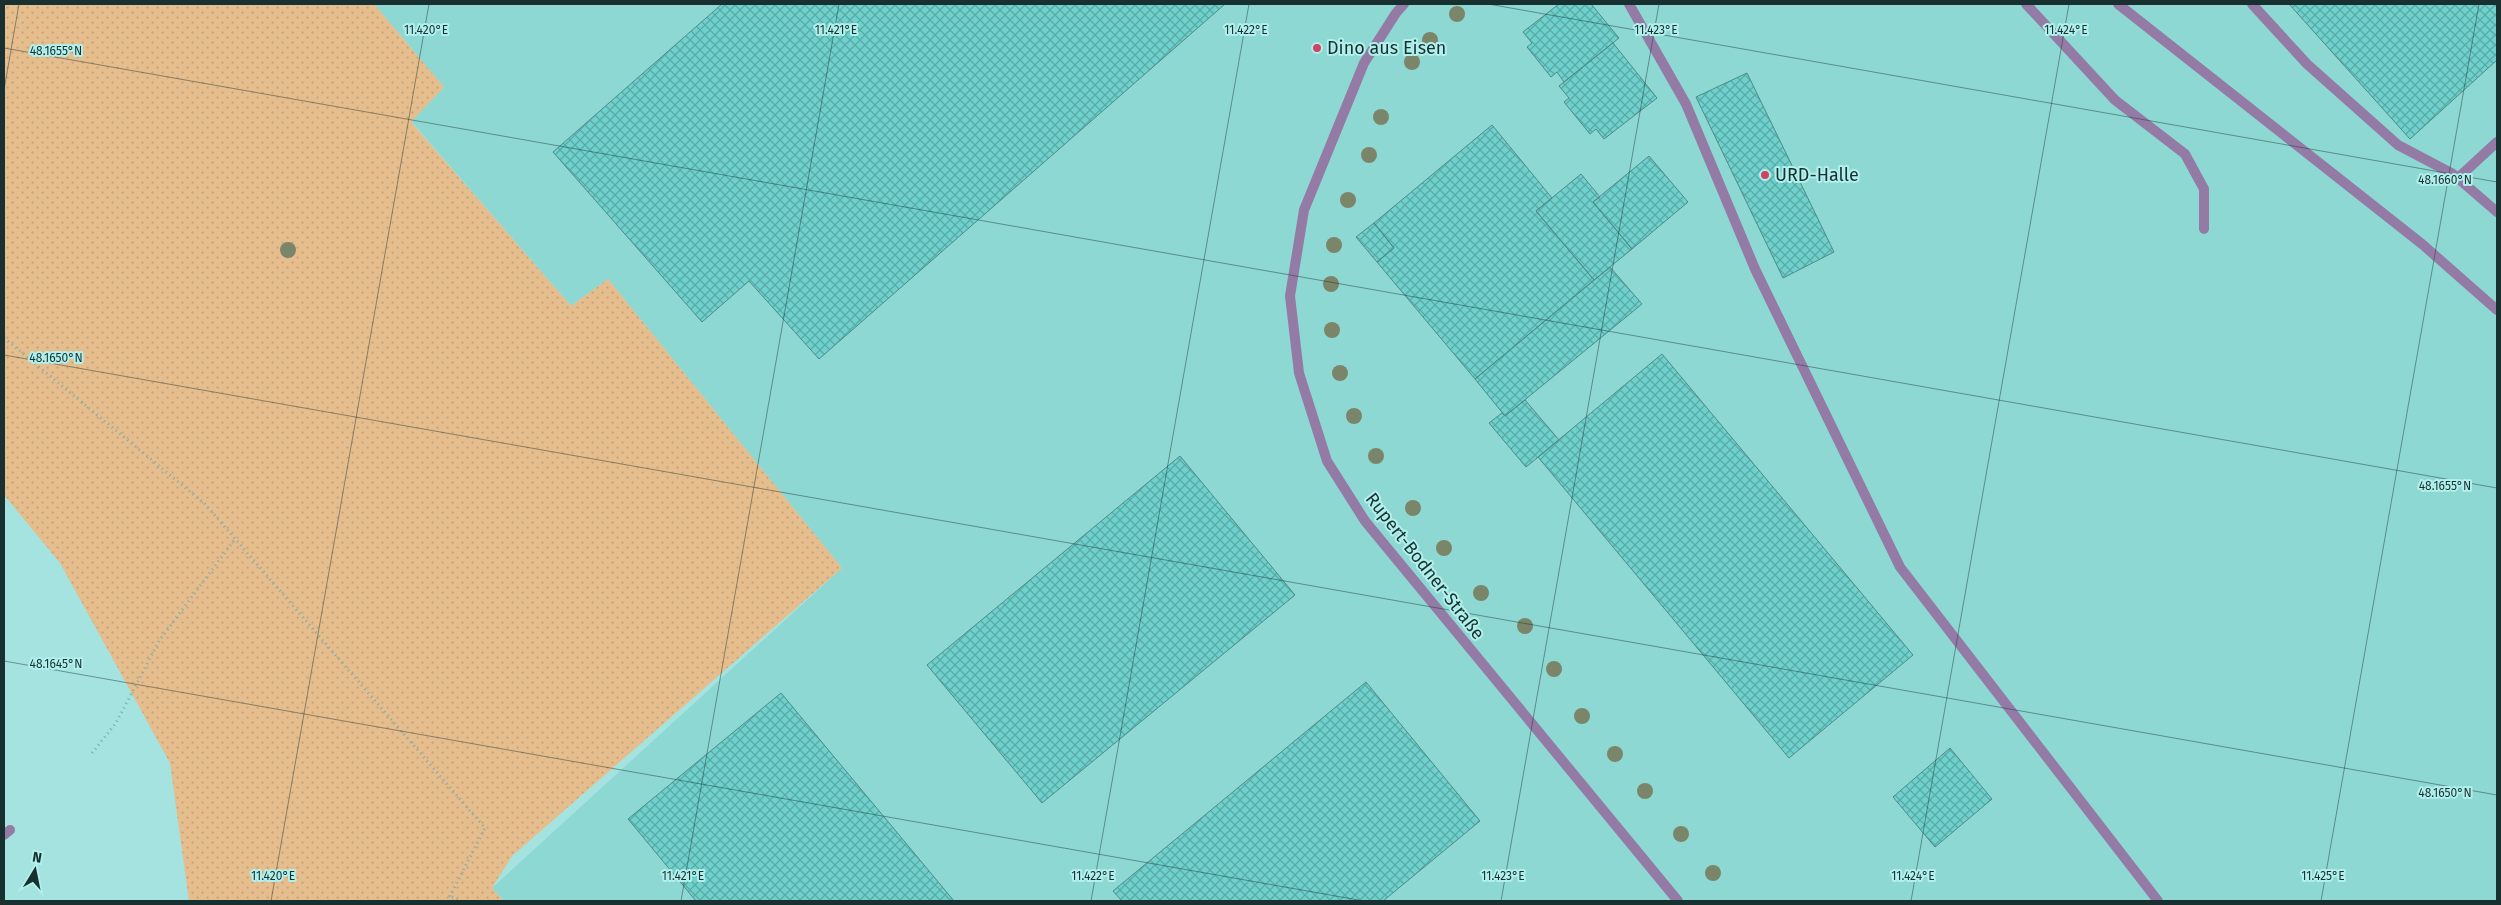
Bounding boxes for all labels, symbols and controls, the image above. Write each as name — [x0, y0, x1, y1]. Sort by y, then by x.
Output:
text: 11.420°E — [404, 23, 448, 37]
text: 11.421°E — [815, 23, 857, 37]
text: 11.422°E — [1224, 23, 1268, 37]
text: 11.423°E — [1634, 23, 1678, 37]
text: 11.424°E — [2044, 23, 2088, 37]
place label: Dino aus Eisen — [1327, 37, 1446, 59]
marker: Dino aus Eisen — [1311, 42, 1323, 54]
text: 48.1655°N — [30, 44, 82, 58]
place label: URD-Halle — [1775, 164, 1859, 186]
marker: URD-Halle — [1759, 169, 1771, 181]
text: 48.1660°N — [2418, 173, 2472, 187]
text: 48.1650°N — [29, 351, 83, 365]
text: 48.1655°N — [2419, 479, 2471, 493]
street label: Rupert-Bodner-Straße — [1361, 488, 1489, 644]
text: 48.1645°N — [30, 657, 82, 671]
text: 48.1650°N — [2418, 786, 2472, 800]
north arrow — [10, 845, 60, 895]
text: N — [31, 849, 43, 867]
text: 11.420°E — [251, 869, 295, 883]
text: 11.421°E — [662, 869, 704, 883]
text: 11.422°E — [1071, 869, 1115, 883]
text: 11.423°E — [1481, 869, 1525, 883]
text: 11.424°E — [1891, 869, 1935, 883]
text: 11.425°E — [2301, 869, 2345, 883]

